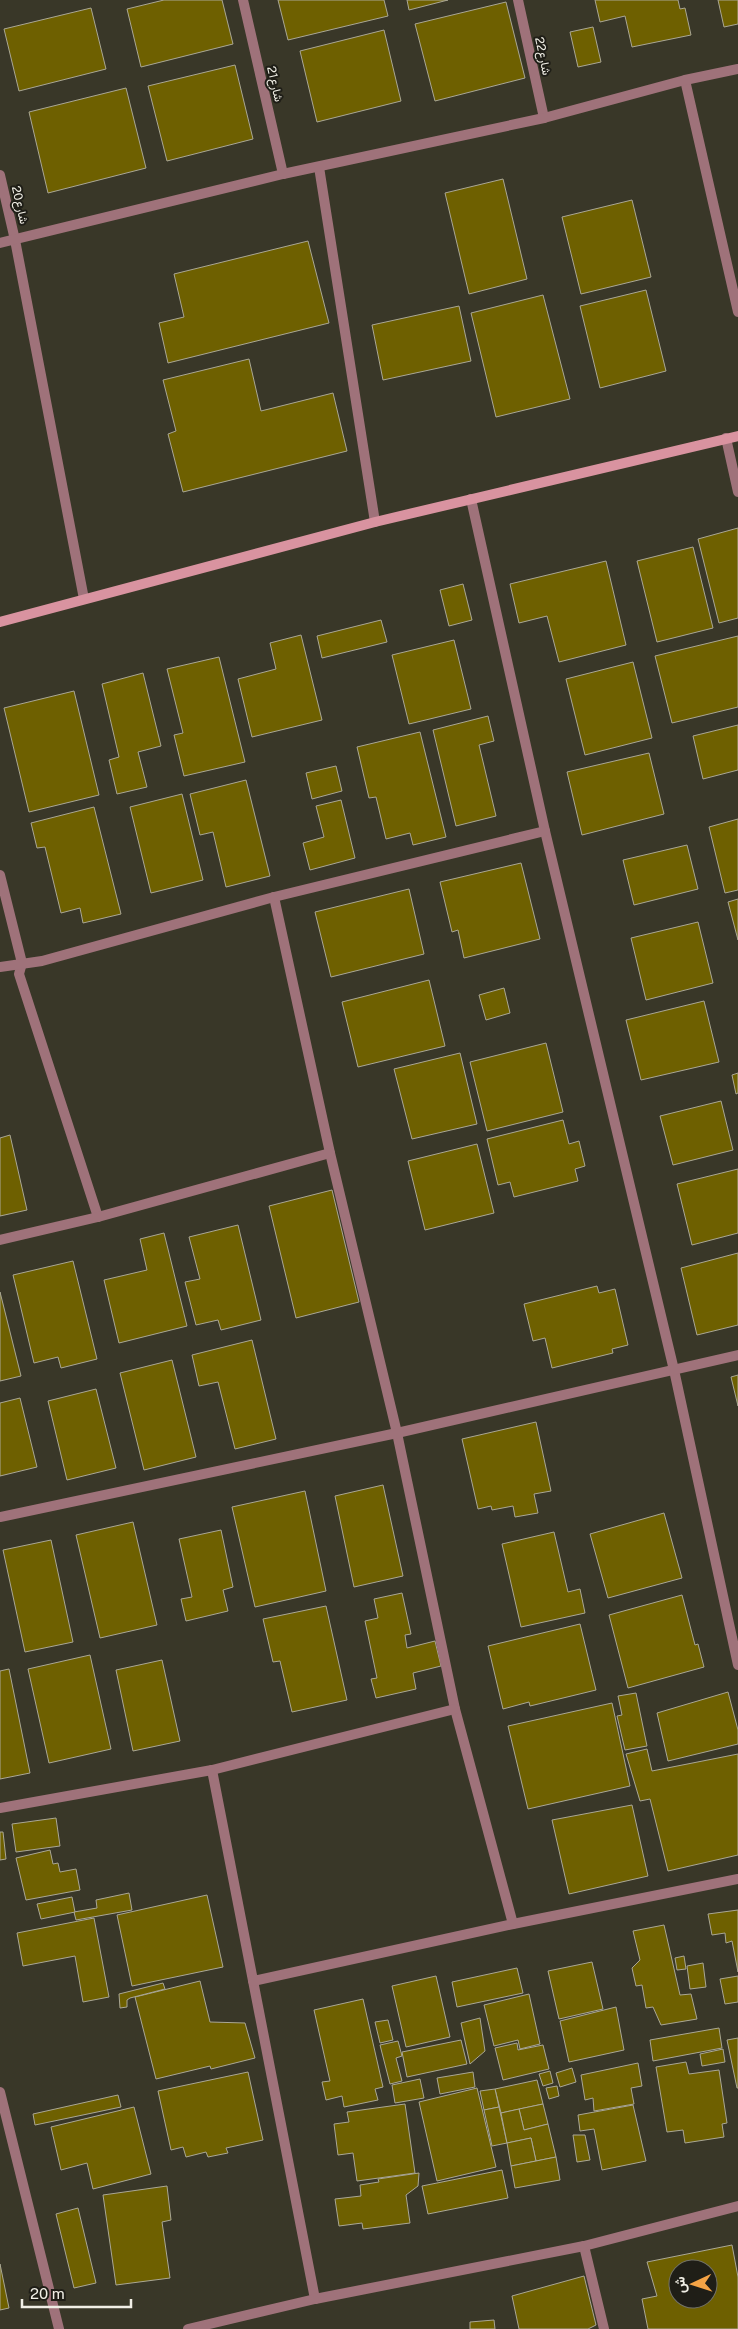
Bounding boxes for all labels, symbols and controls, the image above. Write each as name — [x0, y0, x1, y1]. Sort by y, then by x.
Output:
street label: شارع22 — [530, 36, 554, 77]
street label: شارع21 — [262, 65, 286, 104]
street label: شارع20 — [7, 185, 31, 226]
north arrow — [668, 2259, 718, 2309]
scale bar — [22, 2276, 131, 2308]
text: ش — [671, 2276, 690, 2294]
text: 20 m — [30, 2285, 65, 2302]

